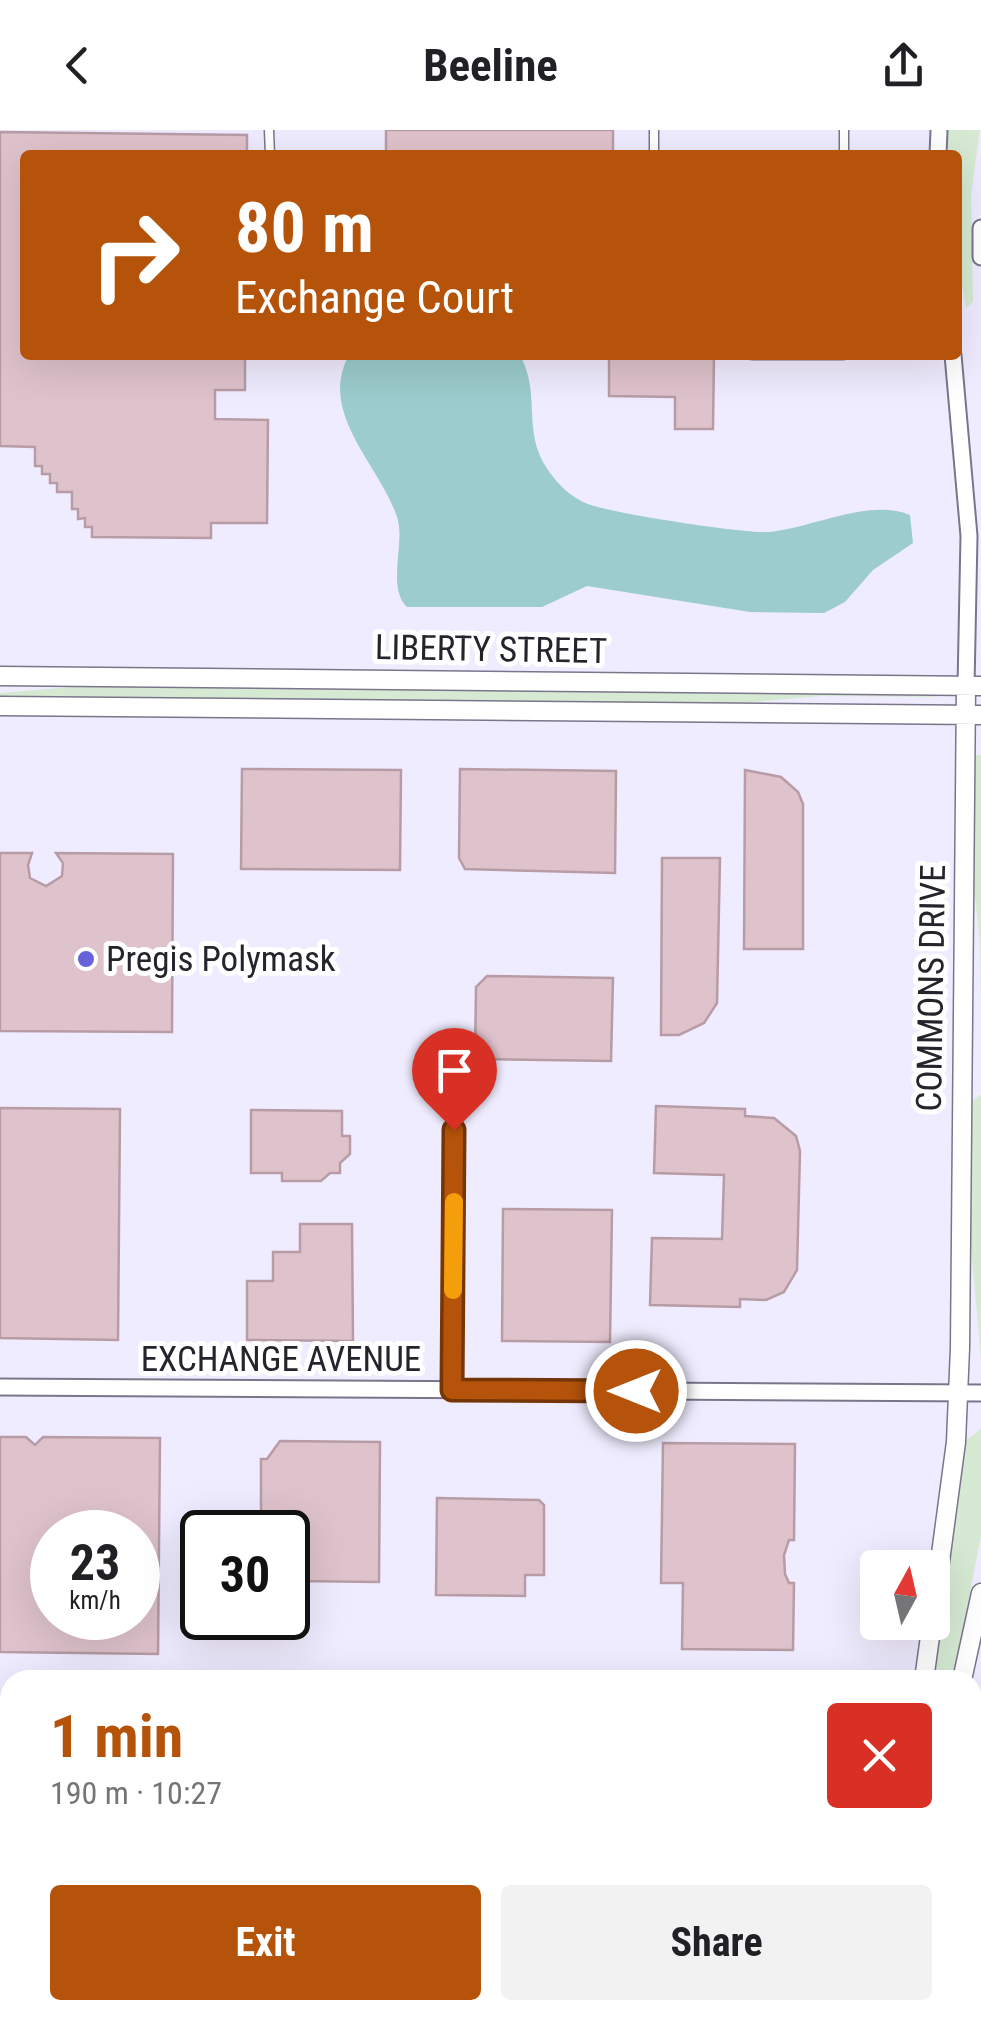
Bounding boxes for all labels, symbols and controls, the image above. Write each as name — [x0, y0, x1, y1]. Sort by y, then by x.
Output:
icon: back — [50, 38, 105, 93]
icon: share — [876, 38, 931, 93]
text: Beeline — [423, 39, 558, 92]
text: 80 m — [235, 187, 374, 269]
icon: right — [70, 190, 200, 320]
text: Exchange Court — [235, 271, 514, 324]
street label: LIBERTY STREET — [374, 627, 607, 672]
street label: COMMONS DRIVE — [909, 864, 954, 1112]
place label: Pregis Polymask — [106, 939, 336, 980]
marker: Pregis Polymask — [75, 948, 97, 970]
pin — [412, 1028, 497, 1131]
icon: arrive — [427, 1043, 482, 1098]
street label: EXCHANGE AVENUE — [141, 1339, 421, 1380]
position arrow — [584, 1339, 688, 1443]
speed limit sign: 30 — [180, 1510, 310, 1640]
text: 23 — [70, 1534, 120, 1592]
north arrow — [860, 1550, 950, 1640]
map controls — [860, 1550, 950, 1640]
text: km/h — [69, 1586, 121, 1615]
text: 1 min — [50, 1701, 183, 1772]
button: close — [827, 1703, 932, 1808]
text: 190 m · 10:27 — [50, 1774, 222, 1812]
button: Exit — [50, 1885, 481, 2000]
button: Share — [501, 1885, 932, 2000]

